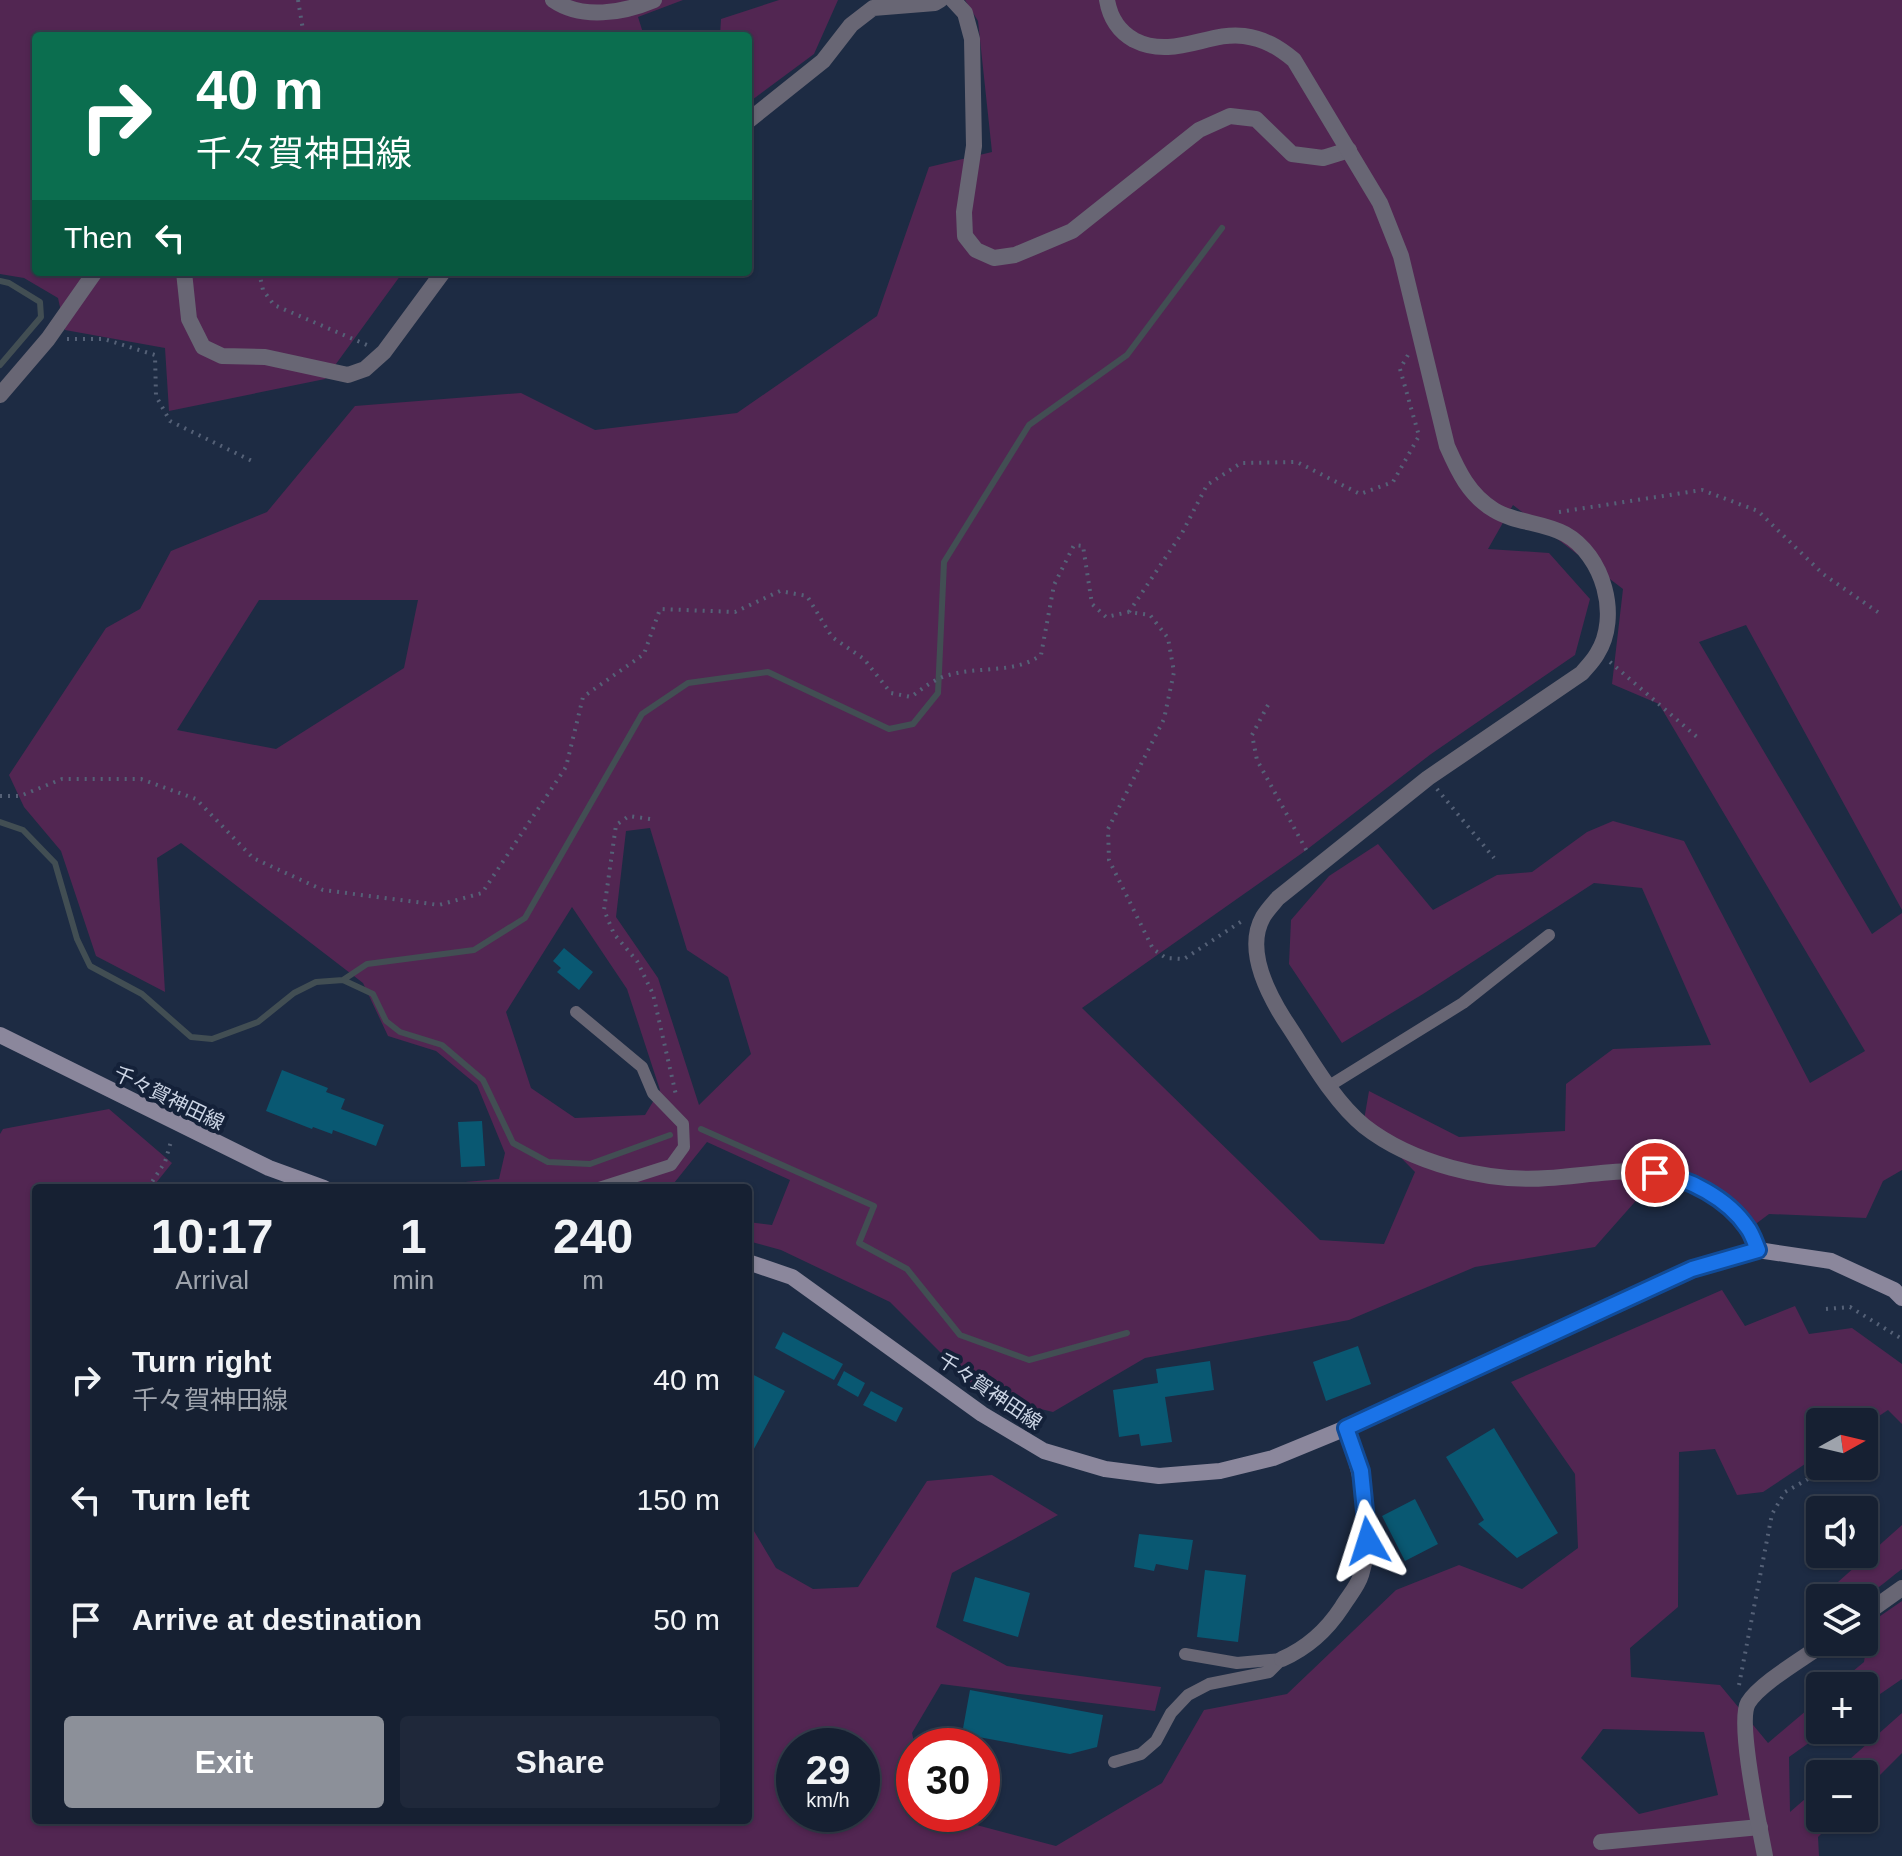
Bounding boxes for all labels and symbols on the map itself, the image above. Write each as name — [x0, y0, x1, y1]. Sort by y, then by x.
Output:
street label: 千々賀神田線 — [110, 1062, 228, 1134]
pin — [1621, 1139, 1689, 1207]
street label: 千々賀神田線 — [934, 1348, 1046, 1434]
north arrow — [1806, 1408, 1878, 1480]
position arrow — [1326, 1499, 1410, 1583]
speed limit sign: 30 — [896, 1728, 1000, 1832]

